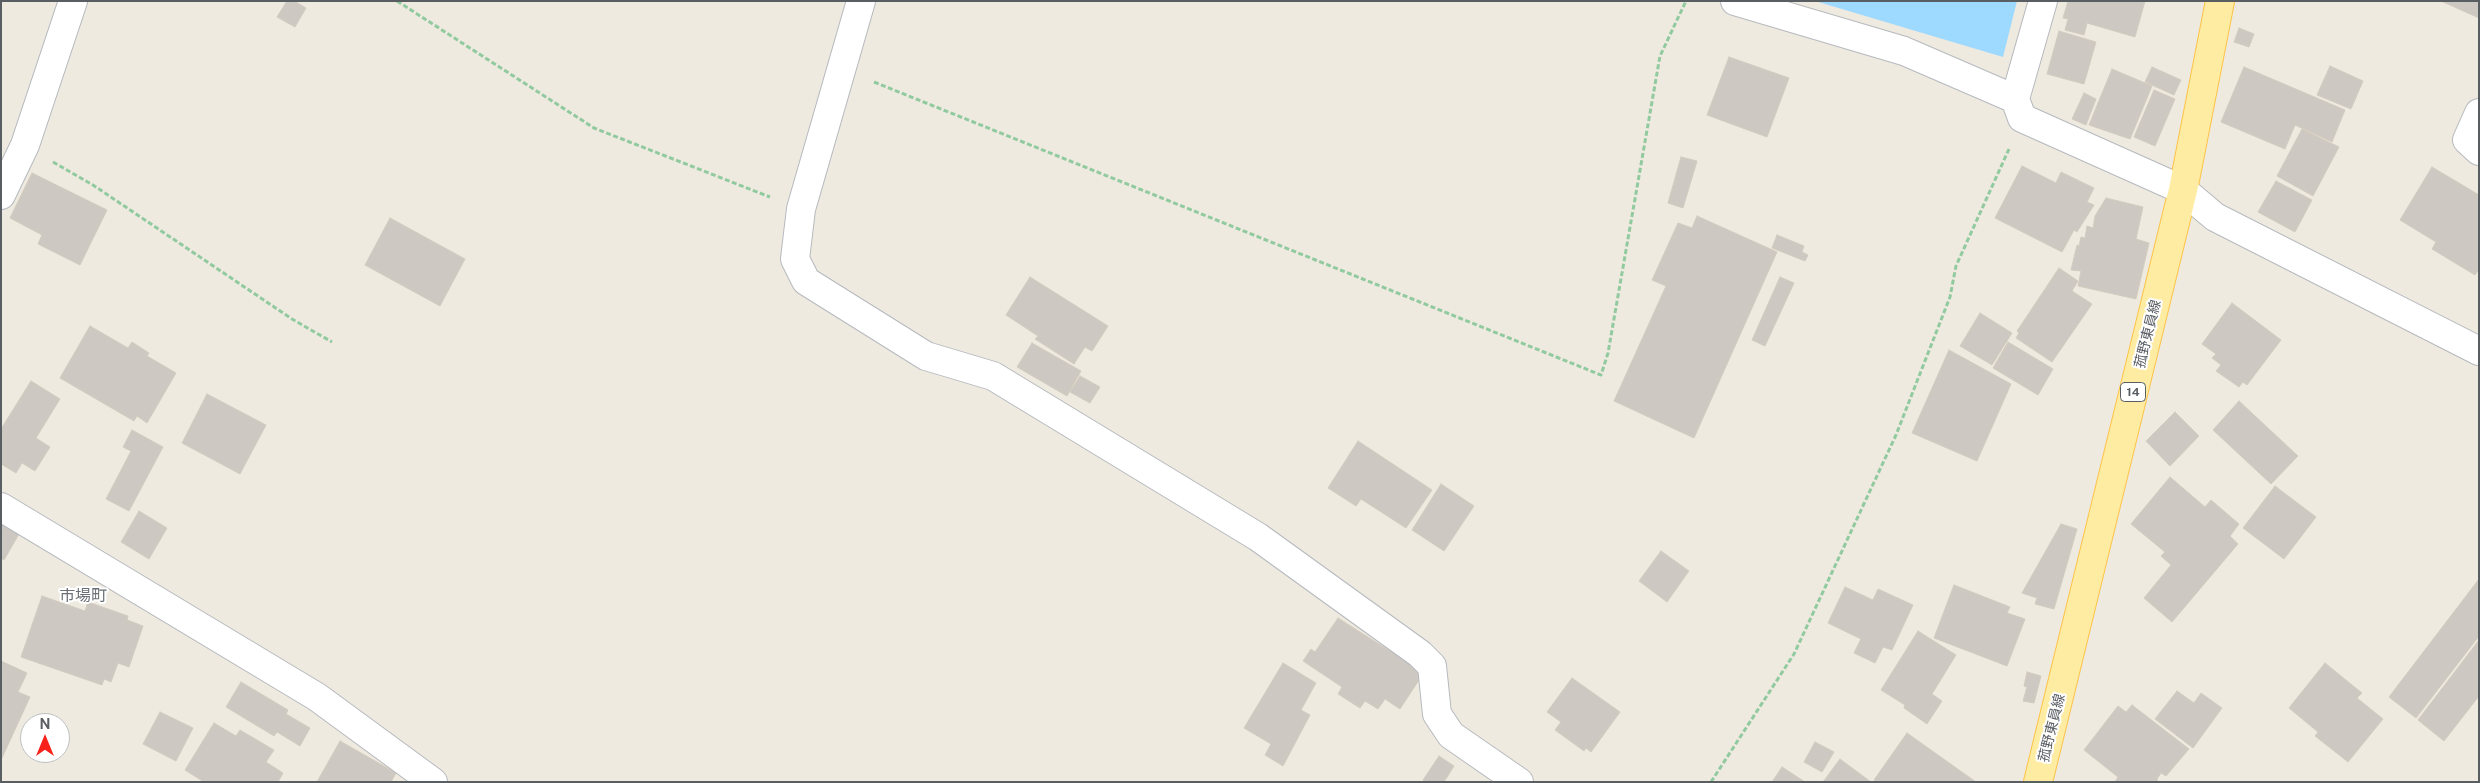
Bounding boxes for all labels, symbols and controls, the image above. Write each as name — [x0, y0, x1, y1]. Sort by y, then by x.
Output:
street label: 菰野東員線 — [2131, 298, 2165, 370]
road number: 14 — [2120, 382, 2146, 402]
district label: 市場町 — [59, 586, 107, 606]
street label: 菰野東員線 — [2035, 692, 2069, 764]
north arrow — [20, 713, 70, 763]
text: N — [40, 716, 50, 732]

